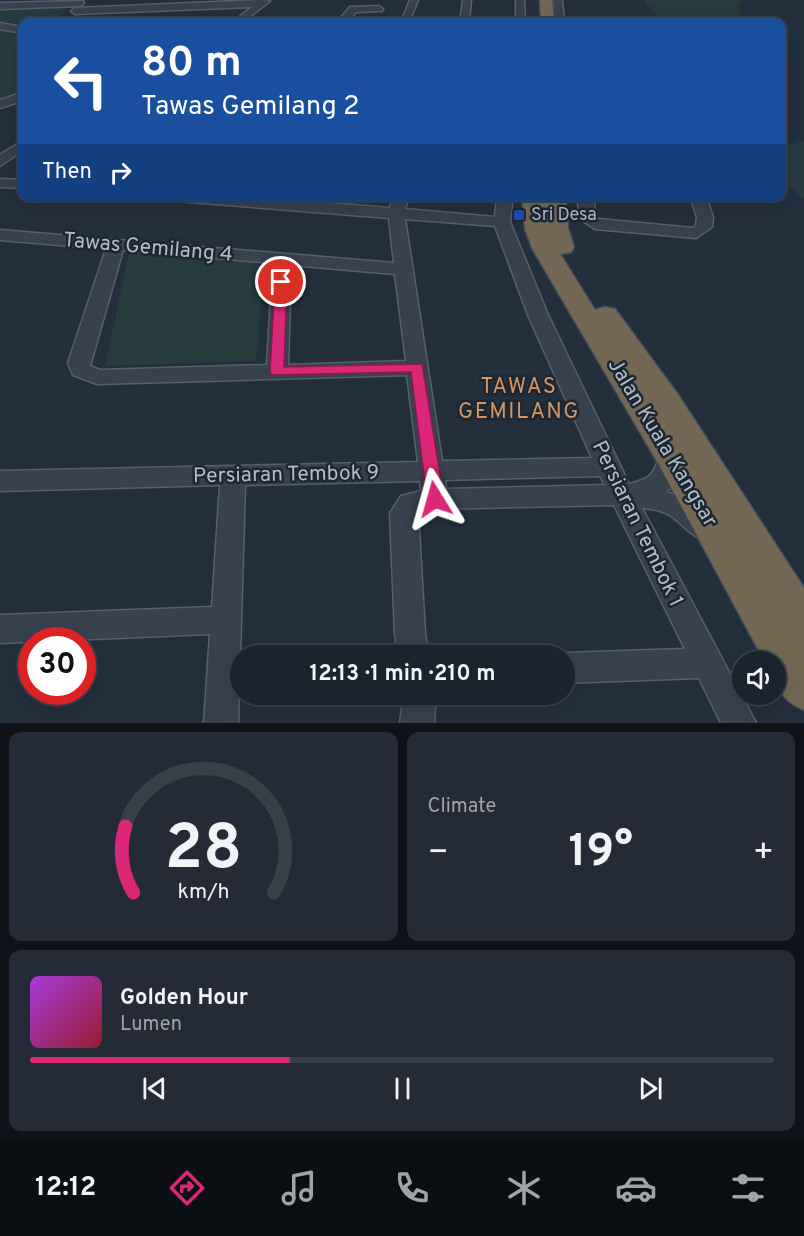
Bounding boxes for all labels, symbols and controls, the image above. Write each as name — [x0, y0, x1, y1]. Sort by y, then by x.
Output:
text: 80 m — [141, 38, 242, 91]
icon: left — [42, 42, 120, 120]
text: Tawas Gemilang 2 — [141, 90, 360, 124]
icon: right — [104, 156, 137, 189]
text: Then — [42, 159, 92, 186]
place label: Sri Desa — [531, 204, 597, 227]
marker: Sri Desa — [512, 208, 526, 222]
street label: Tawas Gemilang 4 — [62, 227, 234, 269]
pin — [255, 256, 306, 307]
icon: arrive — [264, 265, 297, 298]
street label: Jalan Kuala Kangsar — [601, 354, 723, 532]
district label: TAWAS GEMILANG — [458, 374, 580, 426]
street label: Persiaran Tembok 1 — [585, 436, 689, 612]
street label: Persiaran Tembok 9 — [193, 460, 379, 490]
position arrow — [403, 467, 467, 531]
speed limit sign: 30 — [18, 627, 96, 705]
map controls — [732, 651, 786, 705]
button: sound — [732, 651, 786, 705]
text: 12:13 · 1 min · 210 m — [310, 661, 495, 688]
text: Climate — [428, 794, 496, 820]
text: 28 — [165, 812, 242, 891]
text: 19° — [569, 825, 633, 882]
text: − — [428, 833, 449, 875]
text: + — [753, 833, 774, 875]
text: km/h — [177, 880, 229, 907]
text: Golden Hour — [120, 985, 248, 1012]
text: Lumen — [120, 1012, 182, 1038]
icon: previous — [138, 1072, 171, 1105]
icon: pause — [386, 1072, 419, 1105]
icon: next — [634, 1072, 667, 1105]
icon: directions — [166, 1167, 208, 1209]
icon: music — [278, 1167, 320, 1209]
icon: phone — [391, 1167, 433, 1209]
icon: climate — [503, 1167, 545, 1209]
icon: car — [615, 1167, 657, 1209]
icon: filters — [727, 1167, 769, 1209]
text: 12:12 — [35, 1171, 96, 1205]

